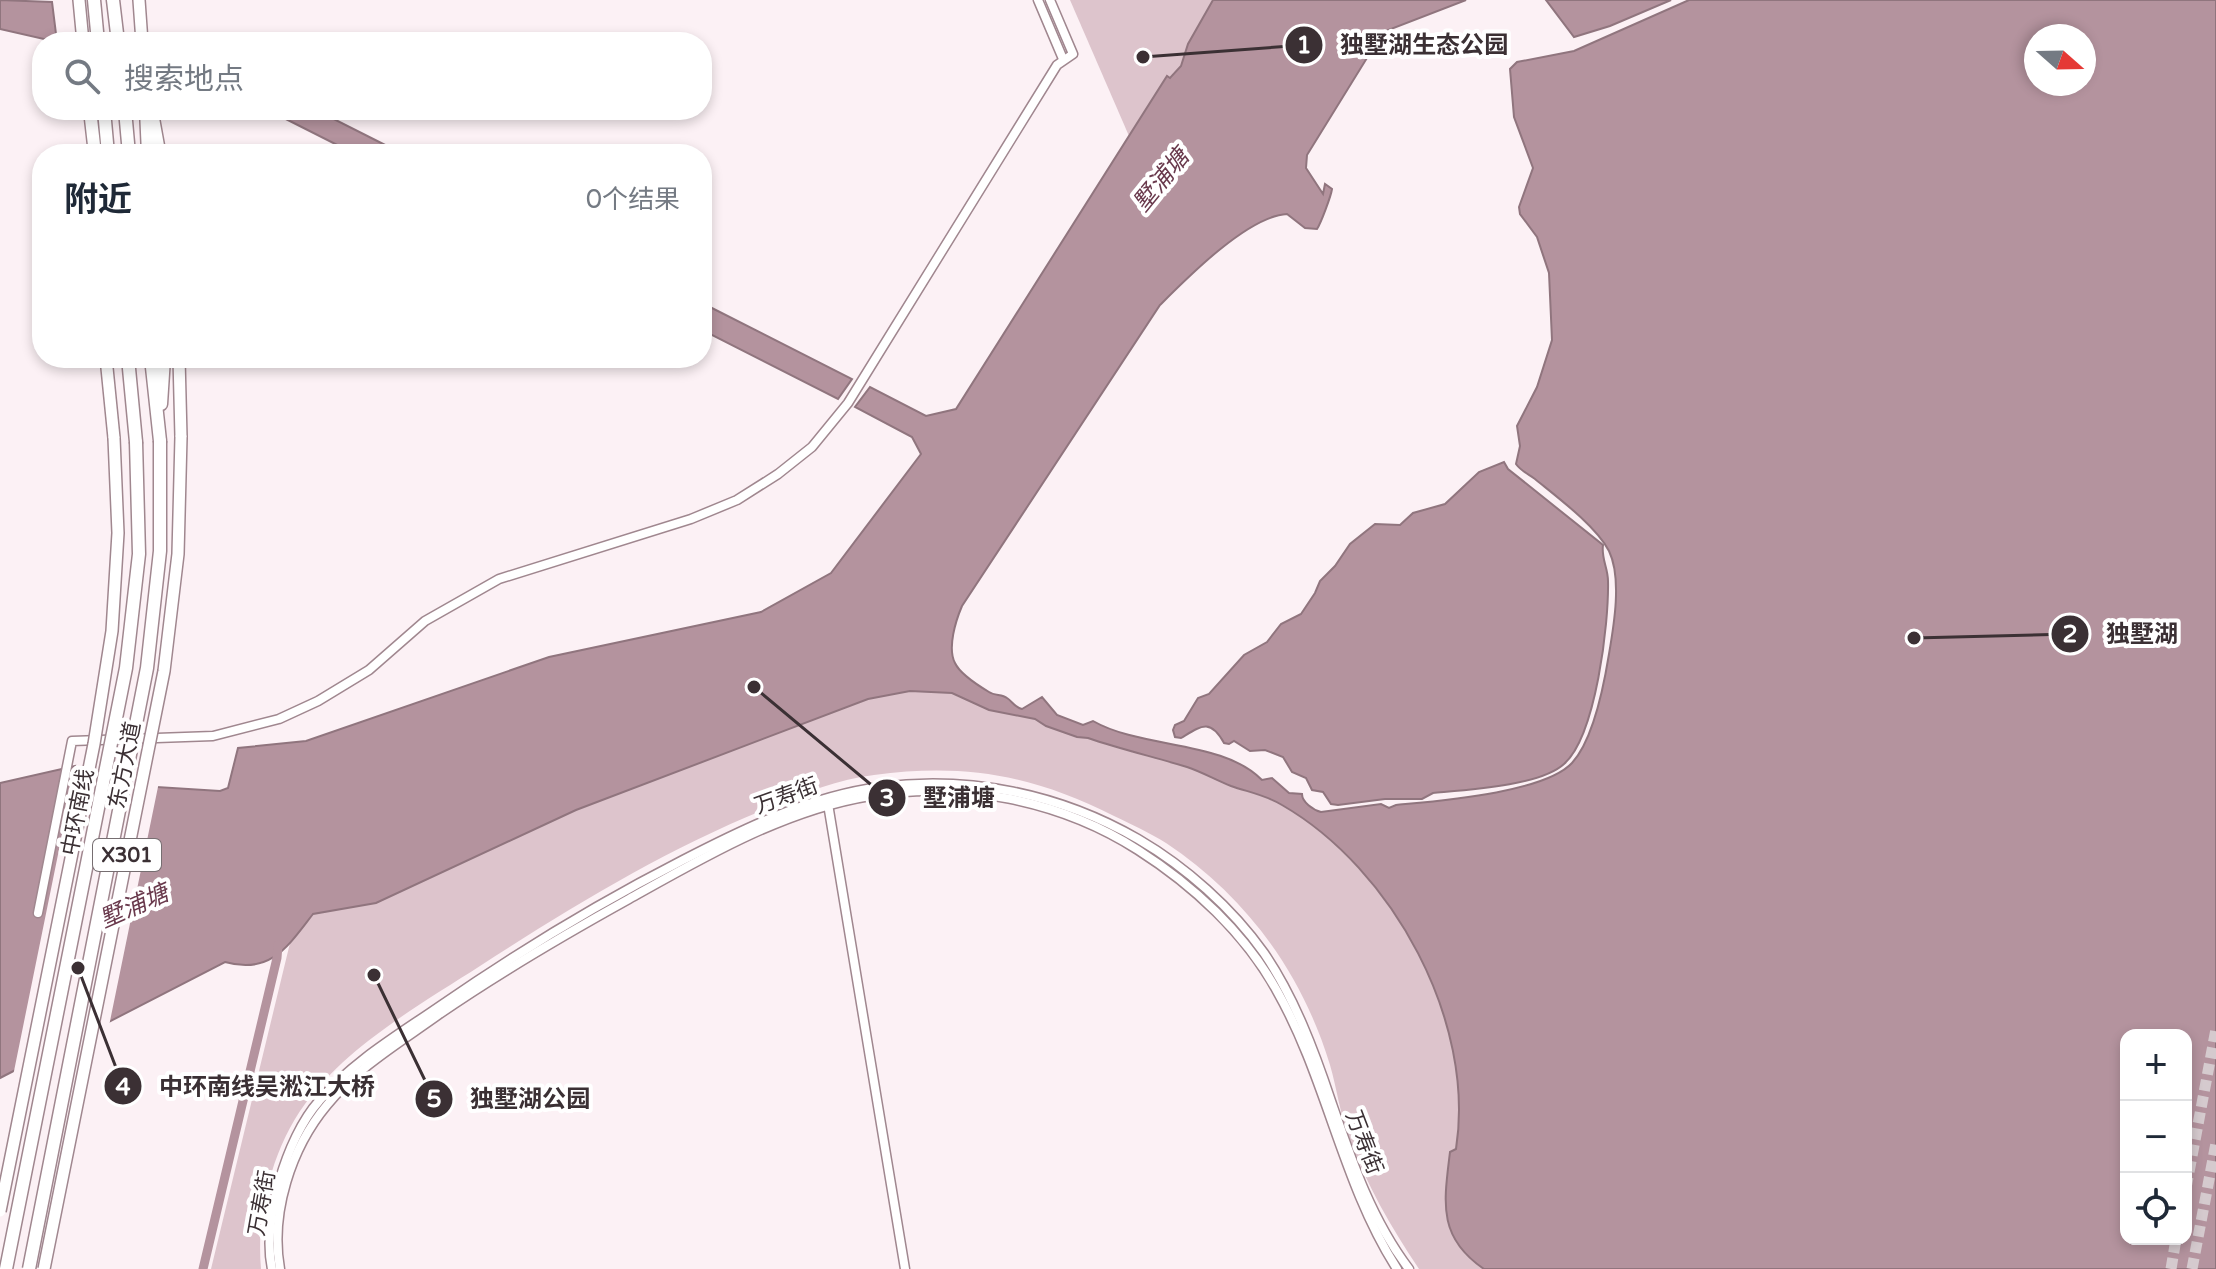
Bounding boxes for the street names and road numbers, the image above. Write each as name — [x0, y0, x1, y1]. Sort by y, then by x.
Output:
street label: 东方大道 — [104, 720, 146, 811]
street label: 中环南线 — [57, 767, 99, 858]
street label: 万寿街 — [751, 772, 822, 819]
road number: X301 — [93, 839, 161, 871]
street label: 万寿街 — [1340, 1107, 1388, 1178]
street label: 万寿街 — [243, 1168, 281, 1238]

